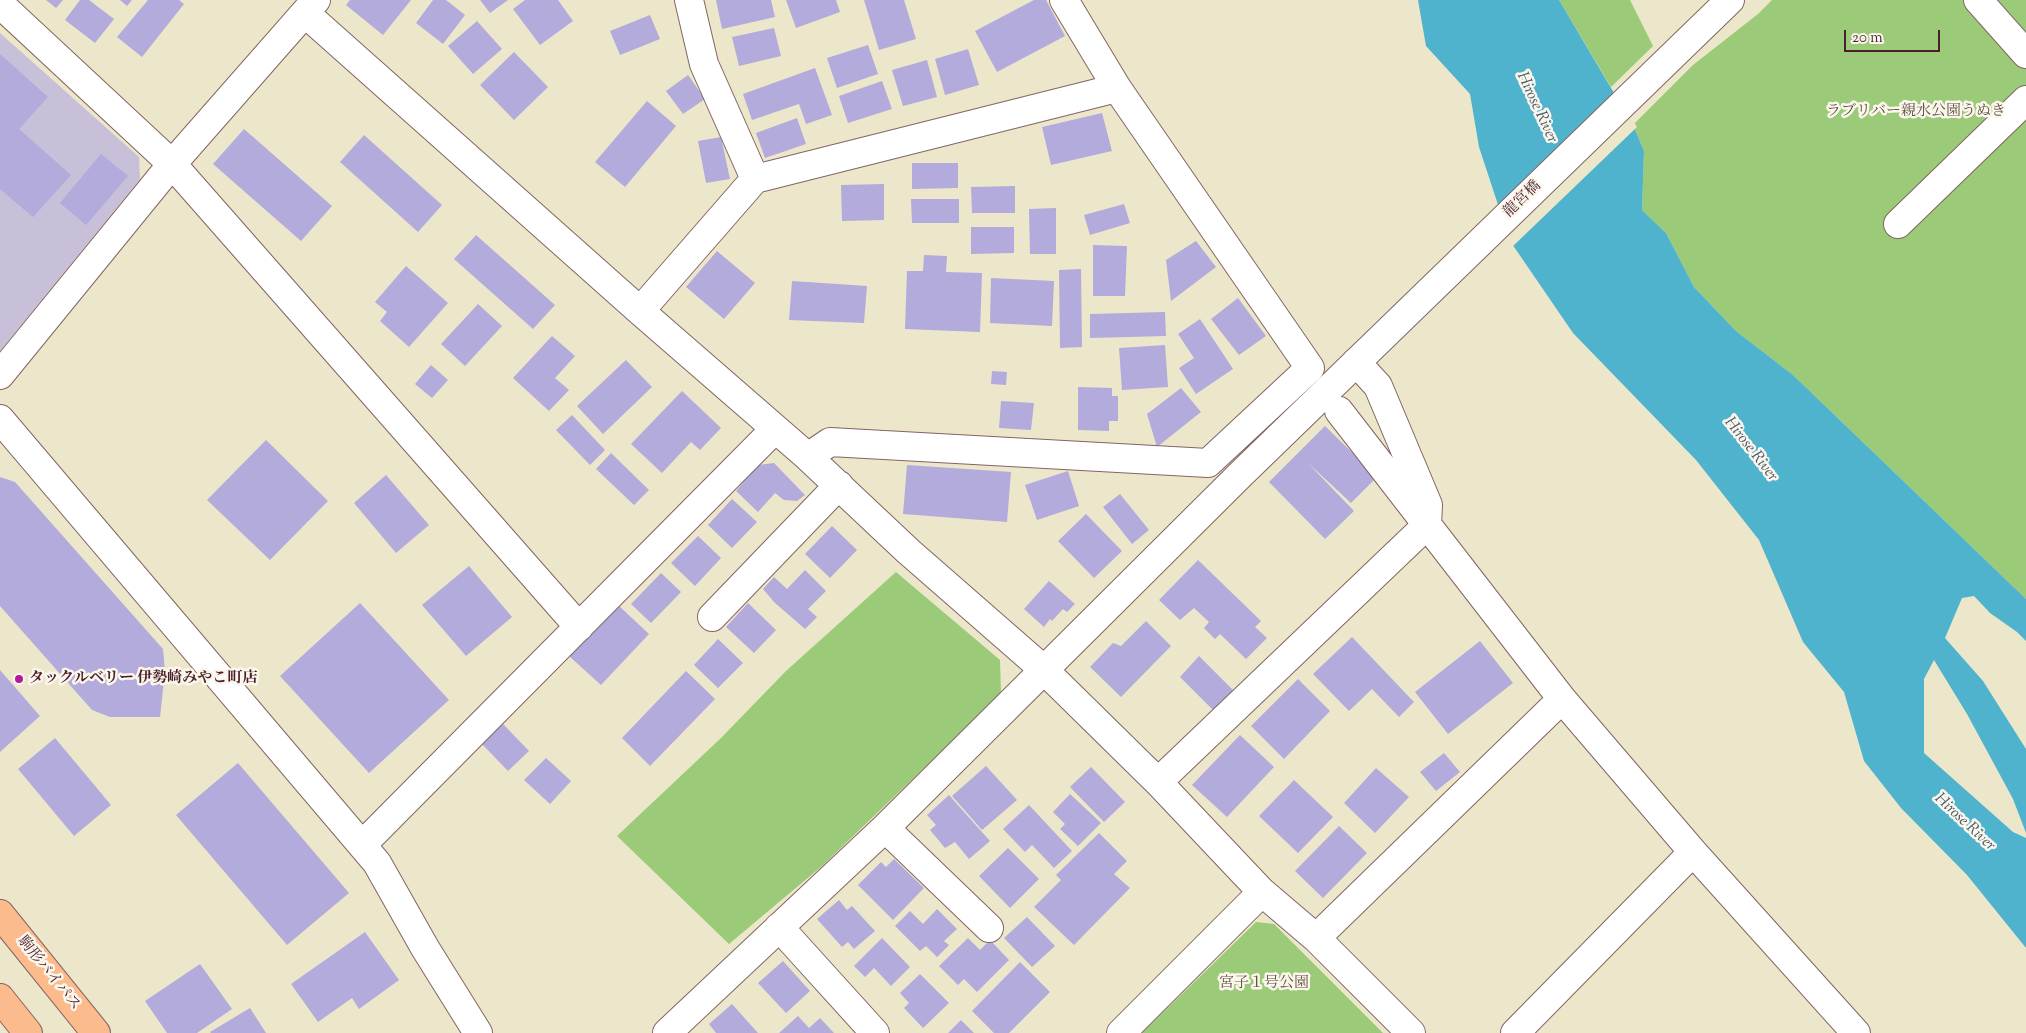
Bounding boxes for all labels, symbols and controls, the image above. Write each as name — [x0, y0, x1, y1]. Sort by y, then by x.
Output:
scale bar — [1846, 20, 1942, 52]
text: 20 m — [1852, 28, 1883, 49]
water label: Hirose River — [1511, 69, 1561, 147]
park label: ラブリバー親水公園うぬき — [1826, 103, 2006, 121]
street label: 龍宮橋 — [1501, 178, 1545, 222]
water label: Hirose River — [1719, 414, 1781, 486]
place label: タックルベリー 伊勢崎みやこ町店 — [29, 670, 257, 688]
marker: タックルベリー 伊勢崎みやこ町店 — [13, 673, 25, 685]
water label: Hirose River — [1930, 790, 1998, 856]
street label: 駒形バイパス — [13, 933, 83, 1015]
park label: 宮子１号公園 — [1219, 975, 1309, 993]

